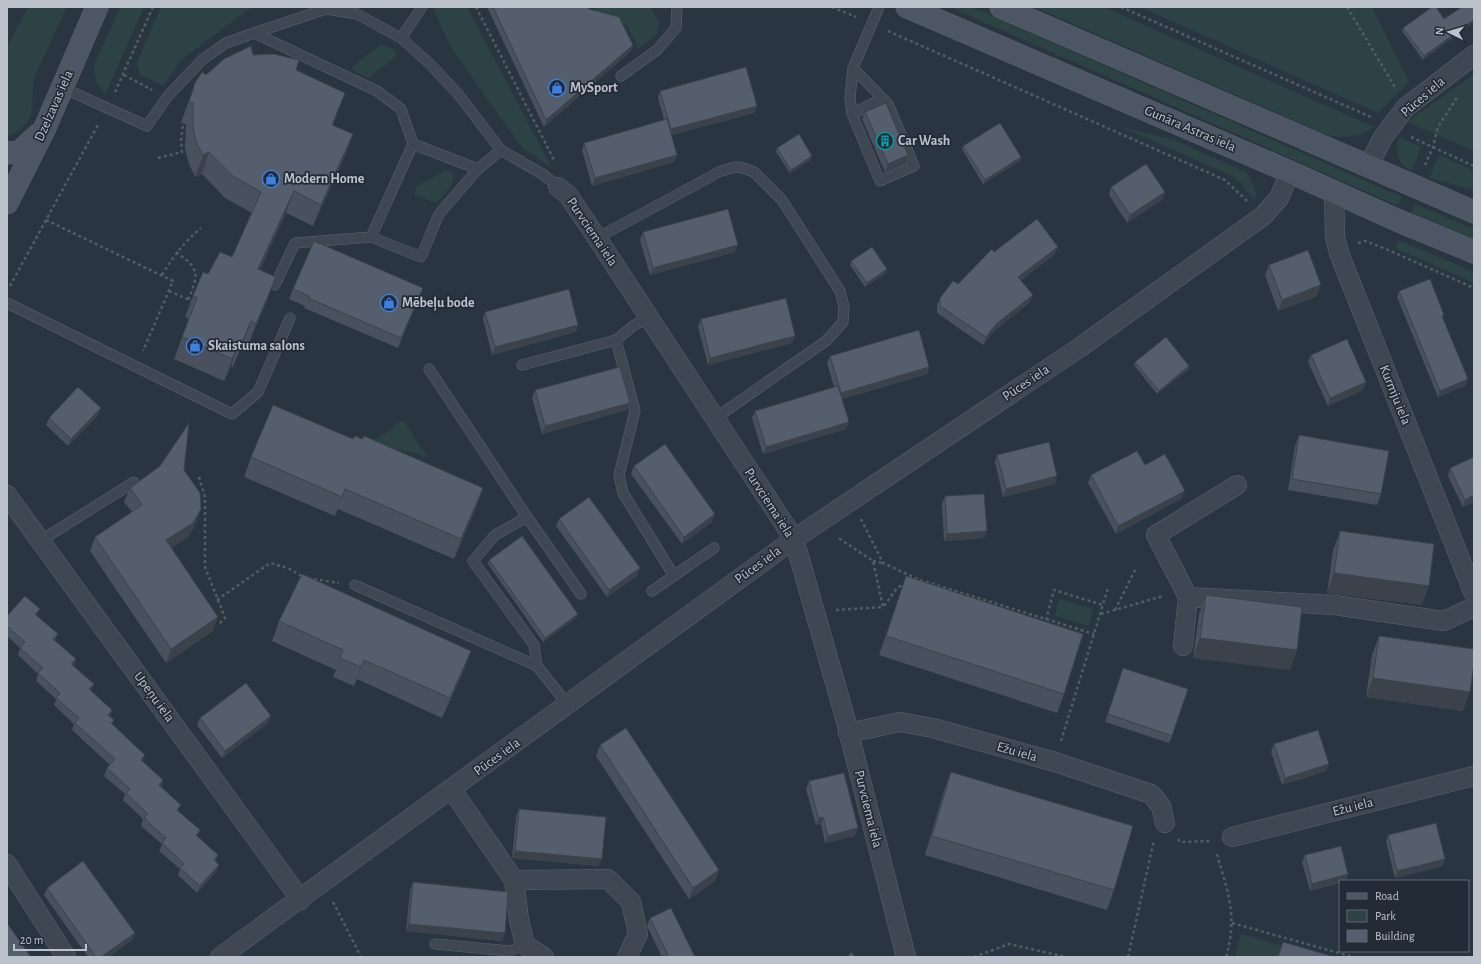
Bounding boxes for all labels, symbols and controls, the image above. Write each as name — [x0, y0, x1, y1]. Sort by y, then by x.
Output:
north arrow — [1429, 12, 1469, 52]
text: N — [1434, 27, 1445, 35]
street label: Dzelzavas iela — [32, 68, 76, 144]
street label: Pūces iela — [1398, 74, 1448, 120]
shop icon: MySport — [547, 78, 567, 98]
place label: MySport — [570, 81, 618, 95]
street label: Gunāra Astras iela — [1142, 103, 1238, 155]
building icon: Car Wash — [875, 131, 895, 151]
place label: Car Wash — [898, 134, 950, 148]
shop icon: Modern Home — [261, 169, 281, 189]
place label: Modern Home — [284, 172, 365, 186]
street label: Purvciema iela — [564, 195, 620, 269]
shop icon: Mēbeļu bode — [379, 293, 399, 313]
place label: Mēbeļu bode — [402, 296, 475, 312]
shop icon: Skaistuma salons — [185, 336, 205, 356]
place label: Skaistuma salons — [208, 339, 305, 353]
street label: Pūces iela — [1000, 362, 1052, 404]
street label: Kurmju iela — [1377, 363, 1414, 427]
street label: Purvciema iela — [741, 466, 797, 541]
street label: Pūces iela — [732, 543, 784, 586]
street label: Upeņu iela — [130, 669, 177, 726]
street label: Pūces iela — [471, 735, 523, 778]
street label: Ežu iela — [995, 740, 1039, 765]
street label: Purvciema iela — [852, 769, 885, 850]
street label: Ežu iela — [1331, 795, 1375, 819]
legend — [1339, 880, 1469, 952]
text: Road — [1375, 890, 1399, 902]
text: Park — [1375, 910, 1396, 922]
scale bar — [14, 926, 86, 952]
text: Building — [1375, 930, 1415, 942]
text: 20 m — [20, 934, 43, 946]

